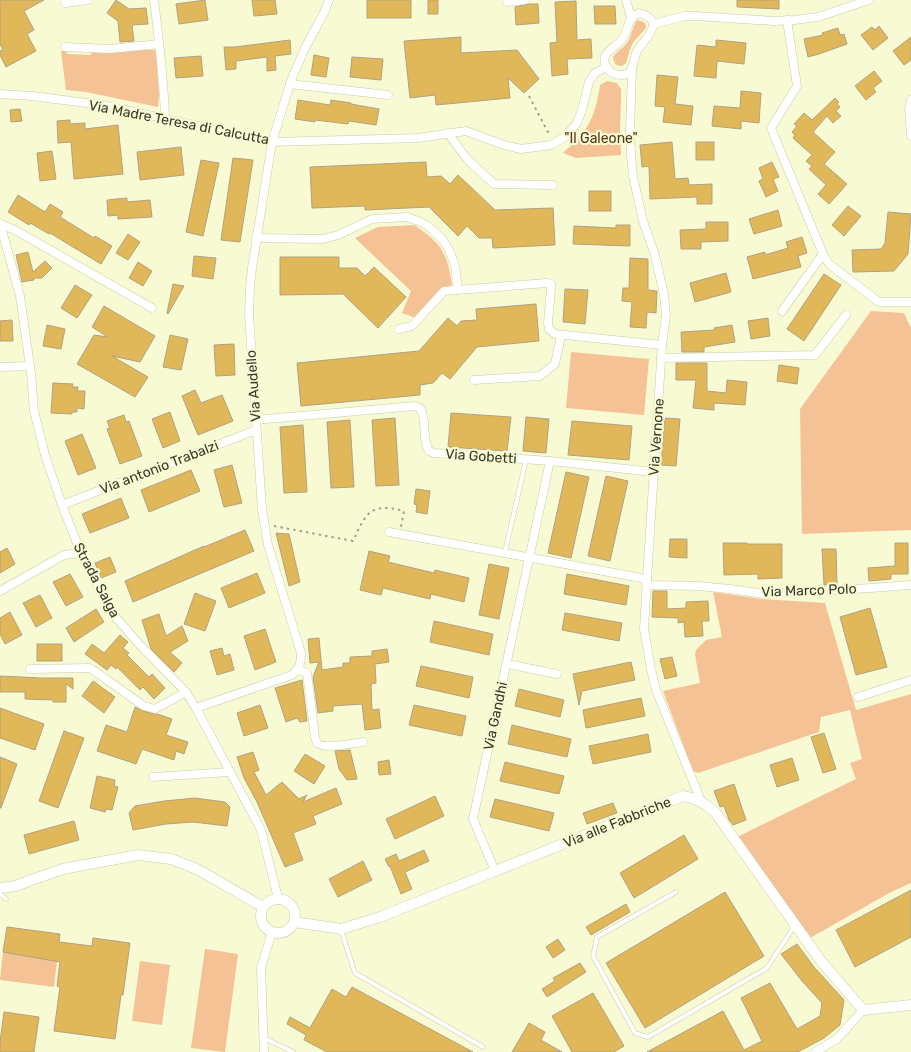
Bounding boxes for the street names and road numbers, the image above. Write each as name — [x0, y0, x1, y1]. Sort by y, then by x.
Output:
street label: Via Madre Teresa di Calcutta — [87, 97, 270, 148]
street label: Via Audello — [243, 349, 264, 422]
street label: Via Vernone — [645, 398, 668, 476]
street label: Via antonio Trabalzi — [97, 437, 221, 498]
street label: Via Gobetti — [445, 446, 517, 467]
street label: Strada Salga — [70, 540, 123, 621]
street label: Via Marco Polo — [761, 580, 857, 601]
street label: Via Gandhi — [480, 680, 511, 752]
street label: Via alle Fabbriche — [561, 793, 674, 852]

